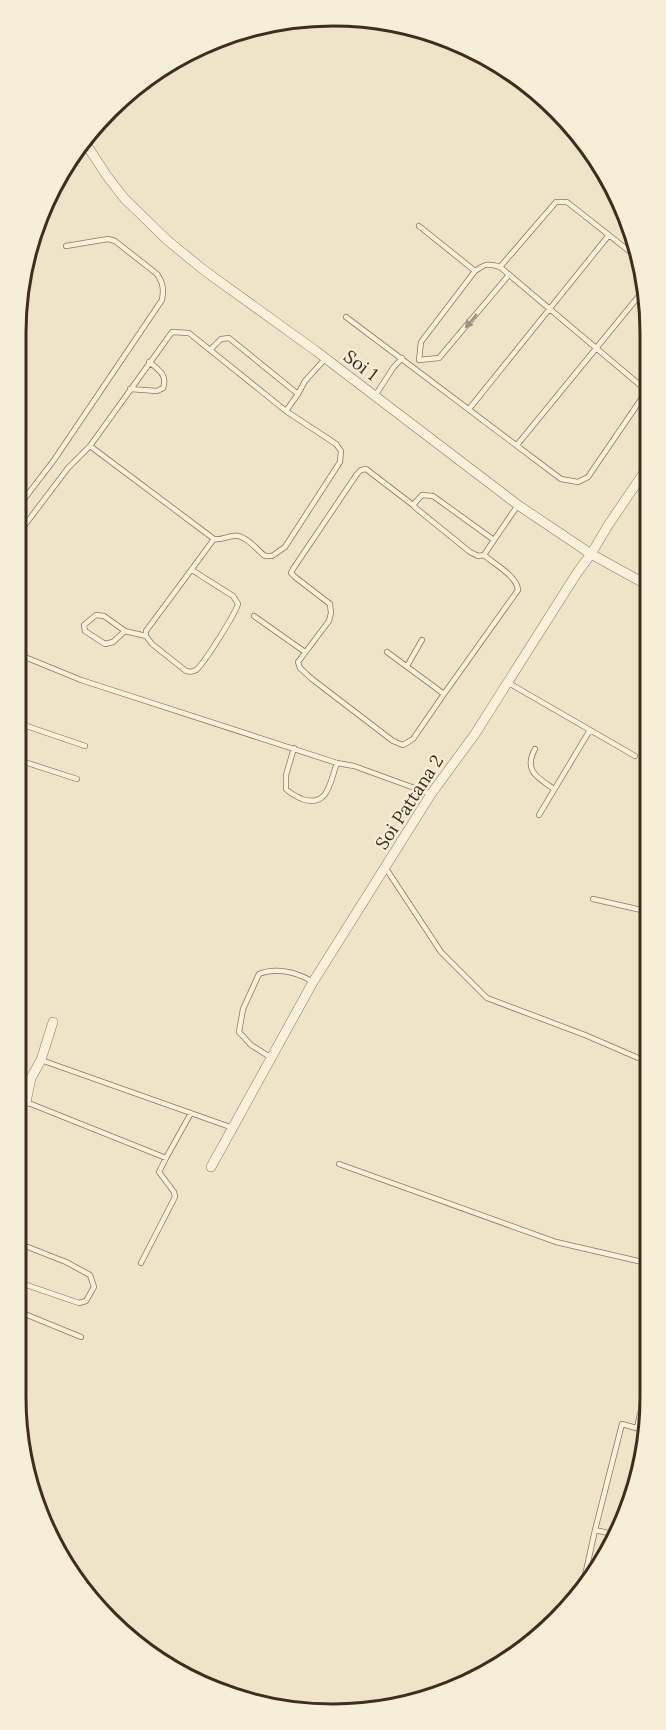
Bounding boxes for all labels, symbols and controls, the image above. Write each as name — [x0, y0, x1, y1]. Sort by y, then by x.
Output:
one-way arrow — [464, 313, 477, 329]
street label: Soi 1 — [339, 345, 383, 385]
street label: Soi Pattana 2 — [370, 750, 448, 854]

